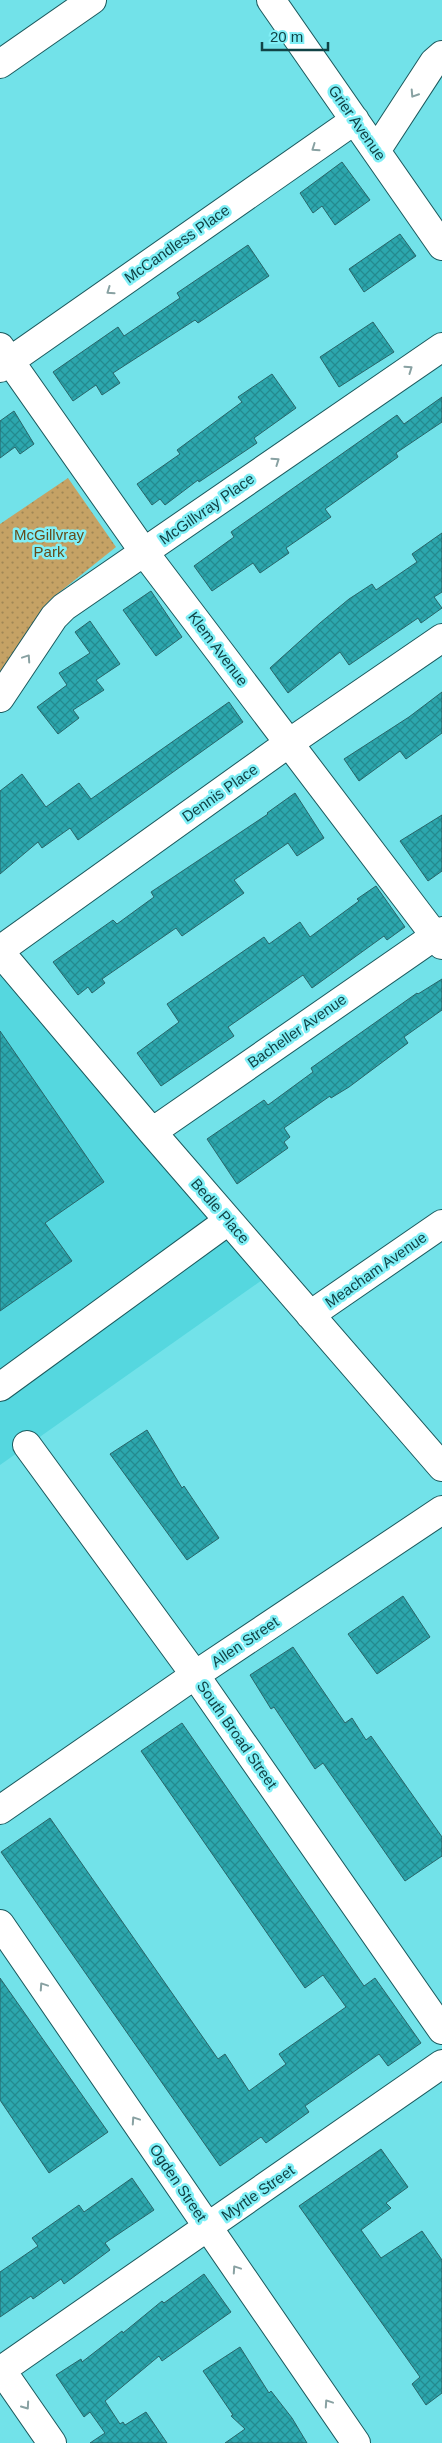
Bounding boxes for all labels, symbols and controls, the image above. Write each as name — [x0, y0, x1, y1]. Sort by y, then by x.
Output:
scale bar — [262, 20, 328, 52]
text: 20 m — [270, 28, 303, 45]
street label: Grier Avenue — [325, 82, 389, 163]
one-way arrow — [410, 89, 420, 98]
one-way arrow — [311, 142, 321, 151]
street label: McCandless Place — [121, 201, 232, 286]
one-way arrow — [106, 285, 116, 294]
one-way arrow — [404, 366, 413, 375]
one-way arrow — [270, 458, 280, 467]
street label: McGillvray Place — [156, 470, 257, 548]
park label: McGillvray Park — [14, 526, 84, 560]
street label: Klem Avenue — [185, 608, 252, 689]
one-way arrow — [21, 654, 30, 664]
street label: Dennis Place — [179, 760, 261, 825]
street label: Bacheller Avenue — [244, 990, 349, 1071]
street label: Bedle Place — [188, 1175, 253, 1246]
street label: Meacham Avenue — [322, 1228, 430, 1311]
street label: Allen Street — [208, 1612, 282, 1670]
street label: South Broad Street — [194, 1678, 281, 1793]
one-way arrow — [40, 1982, 49, 1992]
one-way arrow — [132, 2116, 141, 2126]
street label: Ogden Street — [146, 2141, 211, 2225]
street label: Myrtle Street — [218, 2161, 298, 2224]
one-way arrow — [233, 2265, 242, 2275]
one-way arrow — [325, 2399, 334, 2409]
one-way arrow — [20, 2400, 29, 2410]

